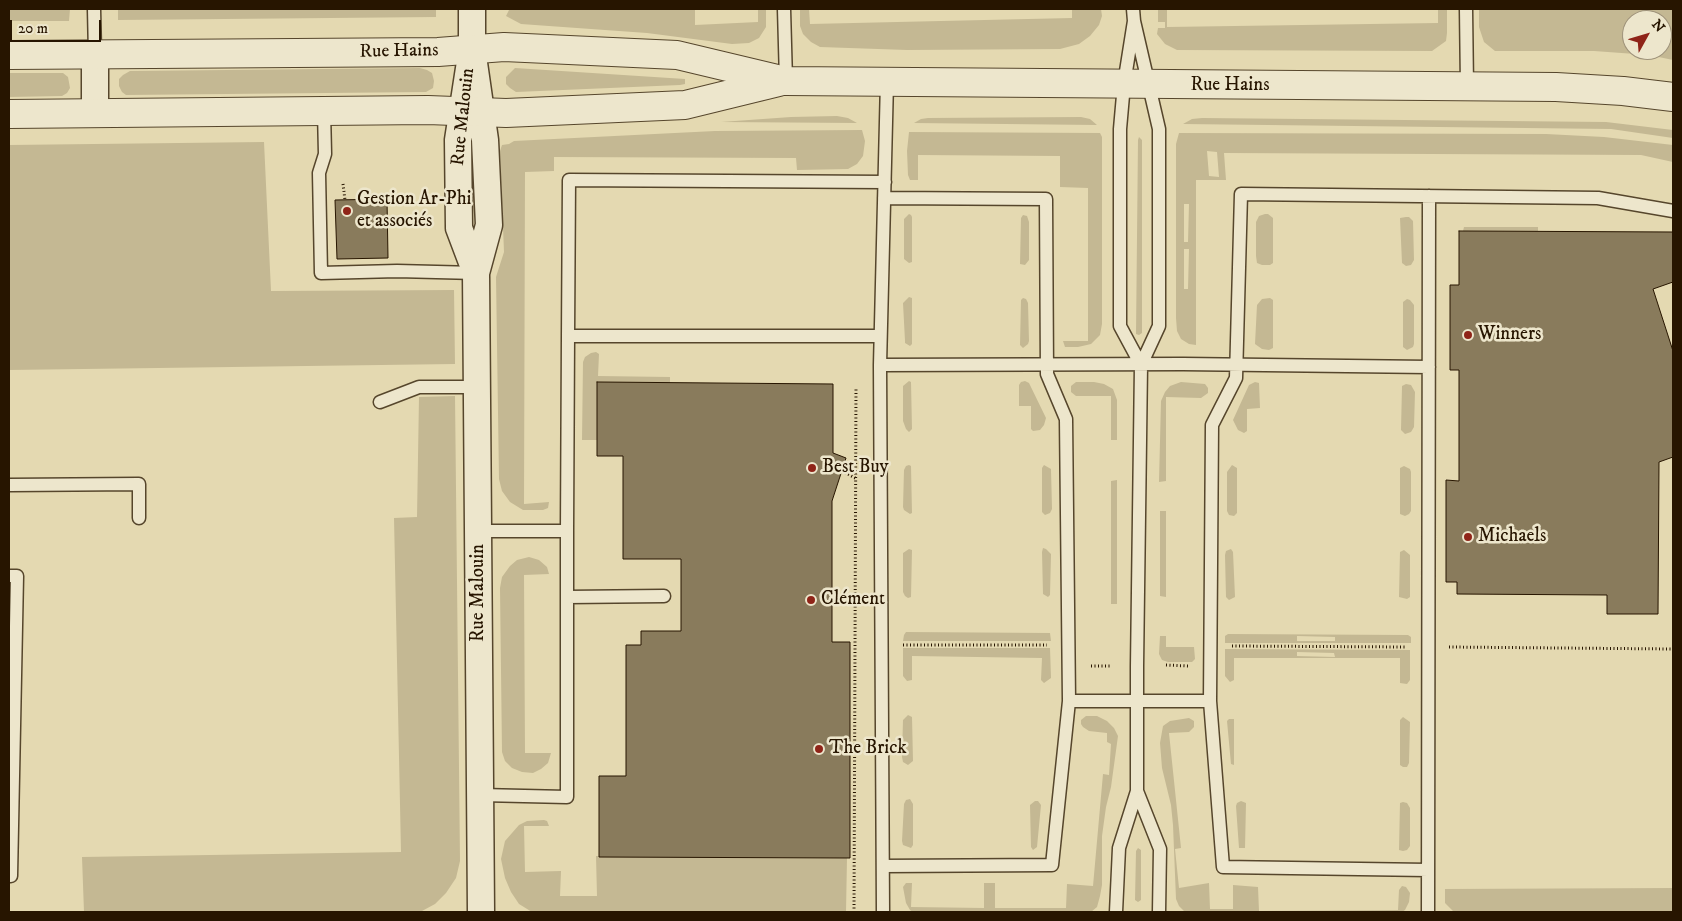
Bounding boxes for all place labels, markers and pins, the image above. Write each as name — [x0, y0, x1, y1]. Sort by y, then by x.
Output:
place label: Gestion Ar-Phi et associés — [357, 189, 471, 233]
marker: Gestion Ar-Phi et associés — [341, 205, 353, 217]
place label: Winners — [1478, 324, 1541, 346]
marker: Winners — [1462, 329, 1474, 341]
place label: Best Buy — [822, 457, 889, 479]
marker: Best Buy — [806, 462, 818, 474]
place label: Michaels — [1478, 526, 1546, 548]
marker: Michaels — [1462, 531, 1474, 543]
place label: Clément — [821, 589, 885, 611]
marker: Clément — [805, 594, 817, 606]
place label: The Brick — [829, 738, 907, 760]
marker: The Brick — [813, 743, 825, 755]

